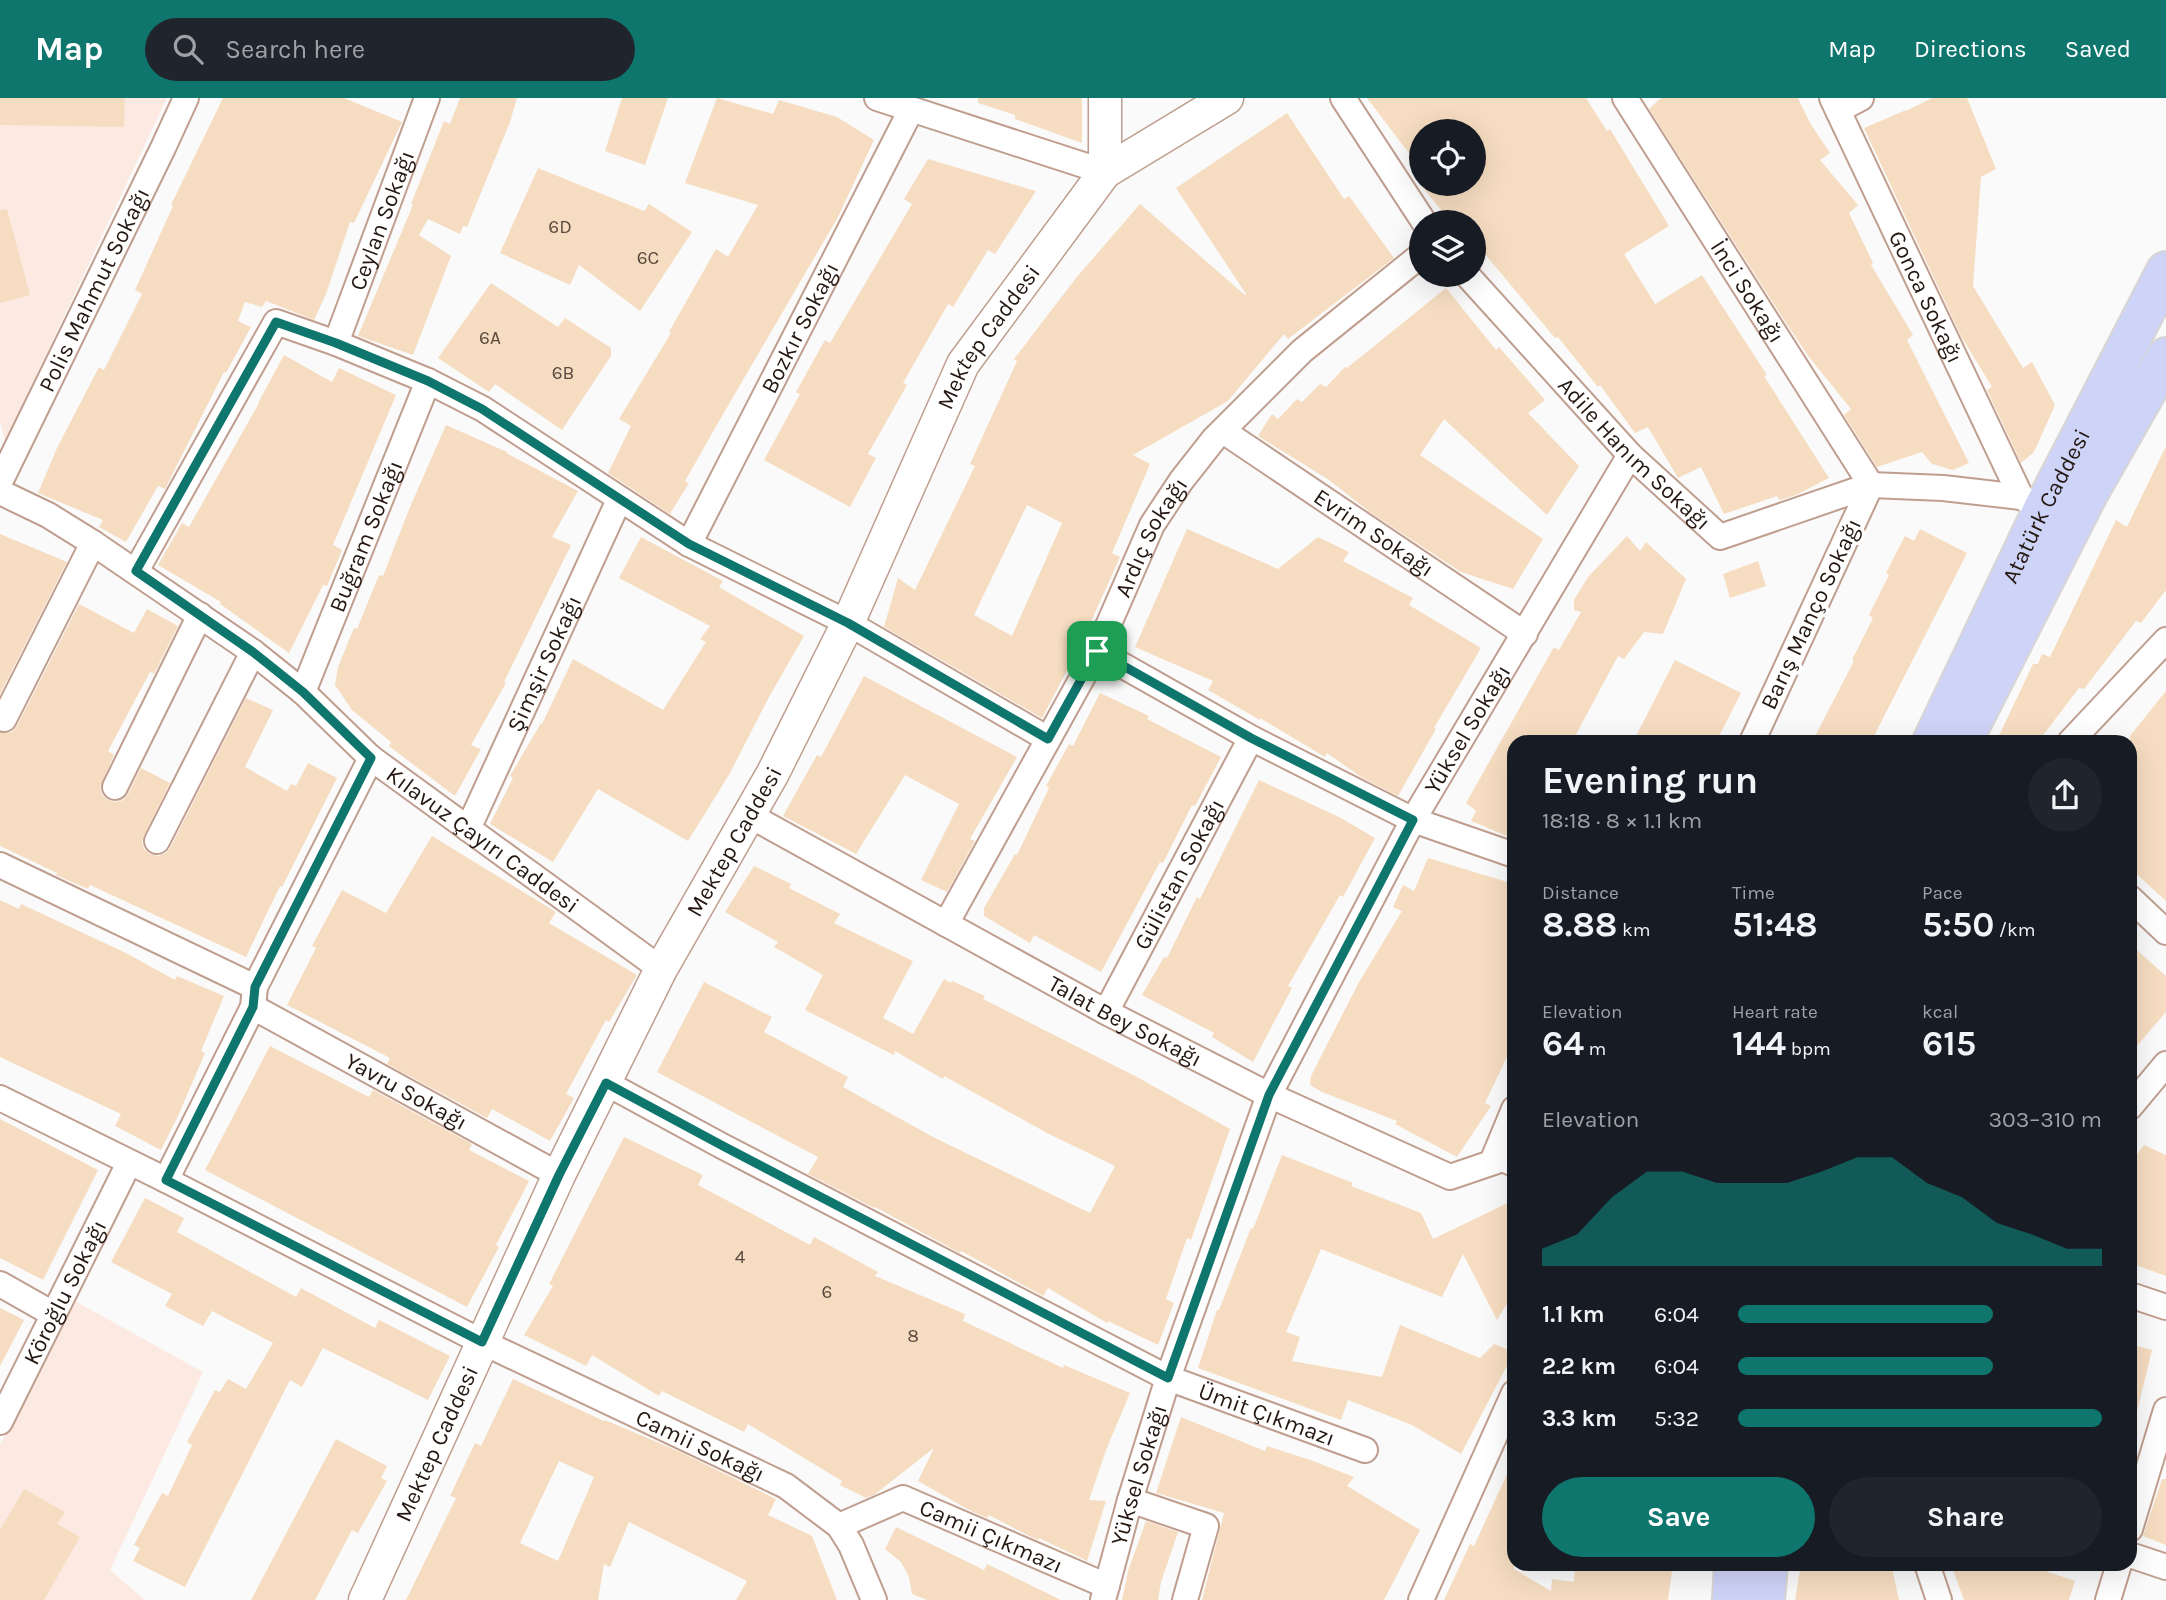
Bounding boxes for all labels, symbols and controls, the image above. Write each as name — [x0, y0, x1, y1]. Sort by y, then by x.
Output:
search box — [145, 18, 635, 81]
text: Map — [35, 30, 103, 68]
icon: search — [169, 30, 207, 68]
text: Search here — [225, 34, 365, 65]
text: Map — [1828, 35, 1876, 63]
text: Directions — [1914, 35, 2027, 63]
text: Saved — [2065, 35, 2131, 63]
map controls — [1409, 119, 1486, 287]
button: locate — [1409, 119, 1486, 196]
street label: Ceylan Sokağı — [343, 147, 420, 294]
street label: Polis Mahmut Sokağı — [33, 183, 155, 396]
button: layers — [1409, 210, 1486, 287]
house number: 6D — [548, 216, 572, 238]
street label: Gonca Sokağı — [1883, 226, 1969, 367]
street label: İnci Sokağı — [1705, 235, 1790, 348]
house number: 6C — [637, 247, 659, 269]
street label: Bozkır Sokağı — [755, 258, 844, 398]
street label: Mektep Caddesi — [931, 259, 1045, 413]
house number: 6A — [479, 327, 501, 349]
house number: 6B — [552, 362, 574, 384]
street label: Adile Hanım Sokağı — [1553, 371, 1717, 536]
street label: Atatürk Caddesi — [1996, 424, 2096, 587]
street label: Buğram Sokağı — [323, 456, 408, 616]
street label: Ardıç Sokağı — [1109, 472, 1193, 601]
street label: Evrim Sokağı — [1309, 483, 1439, 582]
street label: Barış Manço Sokağı — [1755, 514, 1867, 714]
street label: Şimşir Sokağı — [501, 591, 587, 736]
pin — [1067, 621, 1127, 681]
icon: arrive — [1078, 632, 1116, 670]
street label: Yüksel Sokağı — [1418, 660, 1516, 799]
text: Evening run — [1542, 758, 1758, 803]
button: share — [2028, 758, 2102, 832]
street label: Kılavuz Çayırı Caddesi — [381, 760, 585, 918]
street label: Mektep Caddesi — [680, 762, 788, 921]
street label: Gülistan Sokağı — [1128, 794, 1230, 954]
text: 18:18 · 8 × 1.1 km — [1542, 807, 1702, 834]
text: Distance — [1542, 882, 1619, 904]
text: Time — [1732, 882, 1775, 904]
text: Pace — [1922, 882, 1963, 904]
text: 8.88 — [1542, 904, 1617, 945]
text: 51:48 — [1732, 904, 1818, 945]
text: 5:50 — [1922, 904, 1994, 945]
text: km — [1617, 919, 1650, 941]
text: /km — [1994, 919, 2036, 941]
street label: Talat Bey Sokağı — [1044, 969, 1207, 1072]
text: Elevation — [1542, 1001, 1622, 1023]
text: Heart rate — [1732, 1001, 1818, 1023]
text: kcal — [1922, 1001, 1958, 1023]
text: 64 — [1542, 1023, 1584, 1064]
text: 144 — [1732, 1023, 1786, 1064]
text: 615 — [1922, 1023, 1976, 1064]
text: m — [1584, 1038, 1606, 1060]
text: bpm — [1786, 1038, 1831, 1060]
street label: Yavru Sokağı — [341, 1047, 472, 1136]
text: Elevation — [1542, 1106, 1639, 1133]
text: 303–310 m — [1989, 1106, 2102, 1133]
street label: Köroğlu Sokağı — [17, 1215, 112, 1369]
house number: 4 — [735, 1246, 746, 1268]
house number: 6 — [822, 1281, 832, 1303]
text: 1.1 km — [1542, 1301, 1605, 1328]
text: 6:04 — [1654, 1301, 1699, 1328]
house number: 8 — [907, 1325, 919, 1347]
text: 2.2 km — [1542, 1353, 1616, 1380]
text: 6:04 — [1654, 1353, 1699, 1380]
street label: Mektep Caddesi — [389, 1361, 484, 1526]
street label: Ümit Çıkmazı — [1195, 1377, 1339, 1451]
street label: Yüksel Sokağı — [1105, 1401, 1172, 1548]
street label: Camii Sokağı — [632, 1403, 769, 1488]
text: 3.3 km — [1542, 1405, 1617, 1432]
text: 5:32 — [1654, 1405, 1699, 1432]
button: Save — [1542, 1477, 1815, 1557]
button: Share — [1829, 1477, 2102, 1557]
street label: Camii Çıkmazı — [915, 1493, 1067, 1579]

